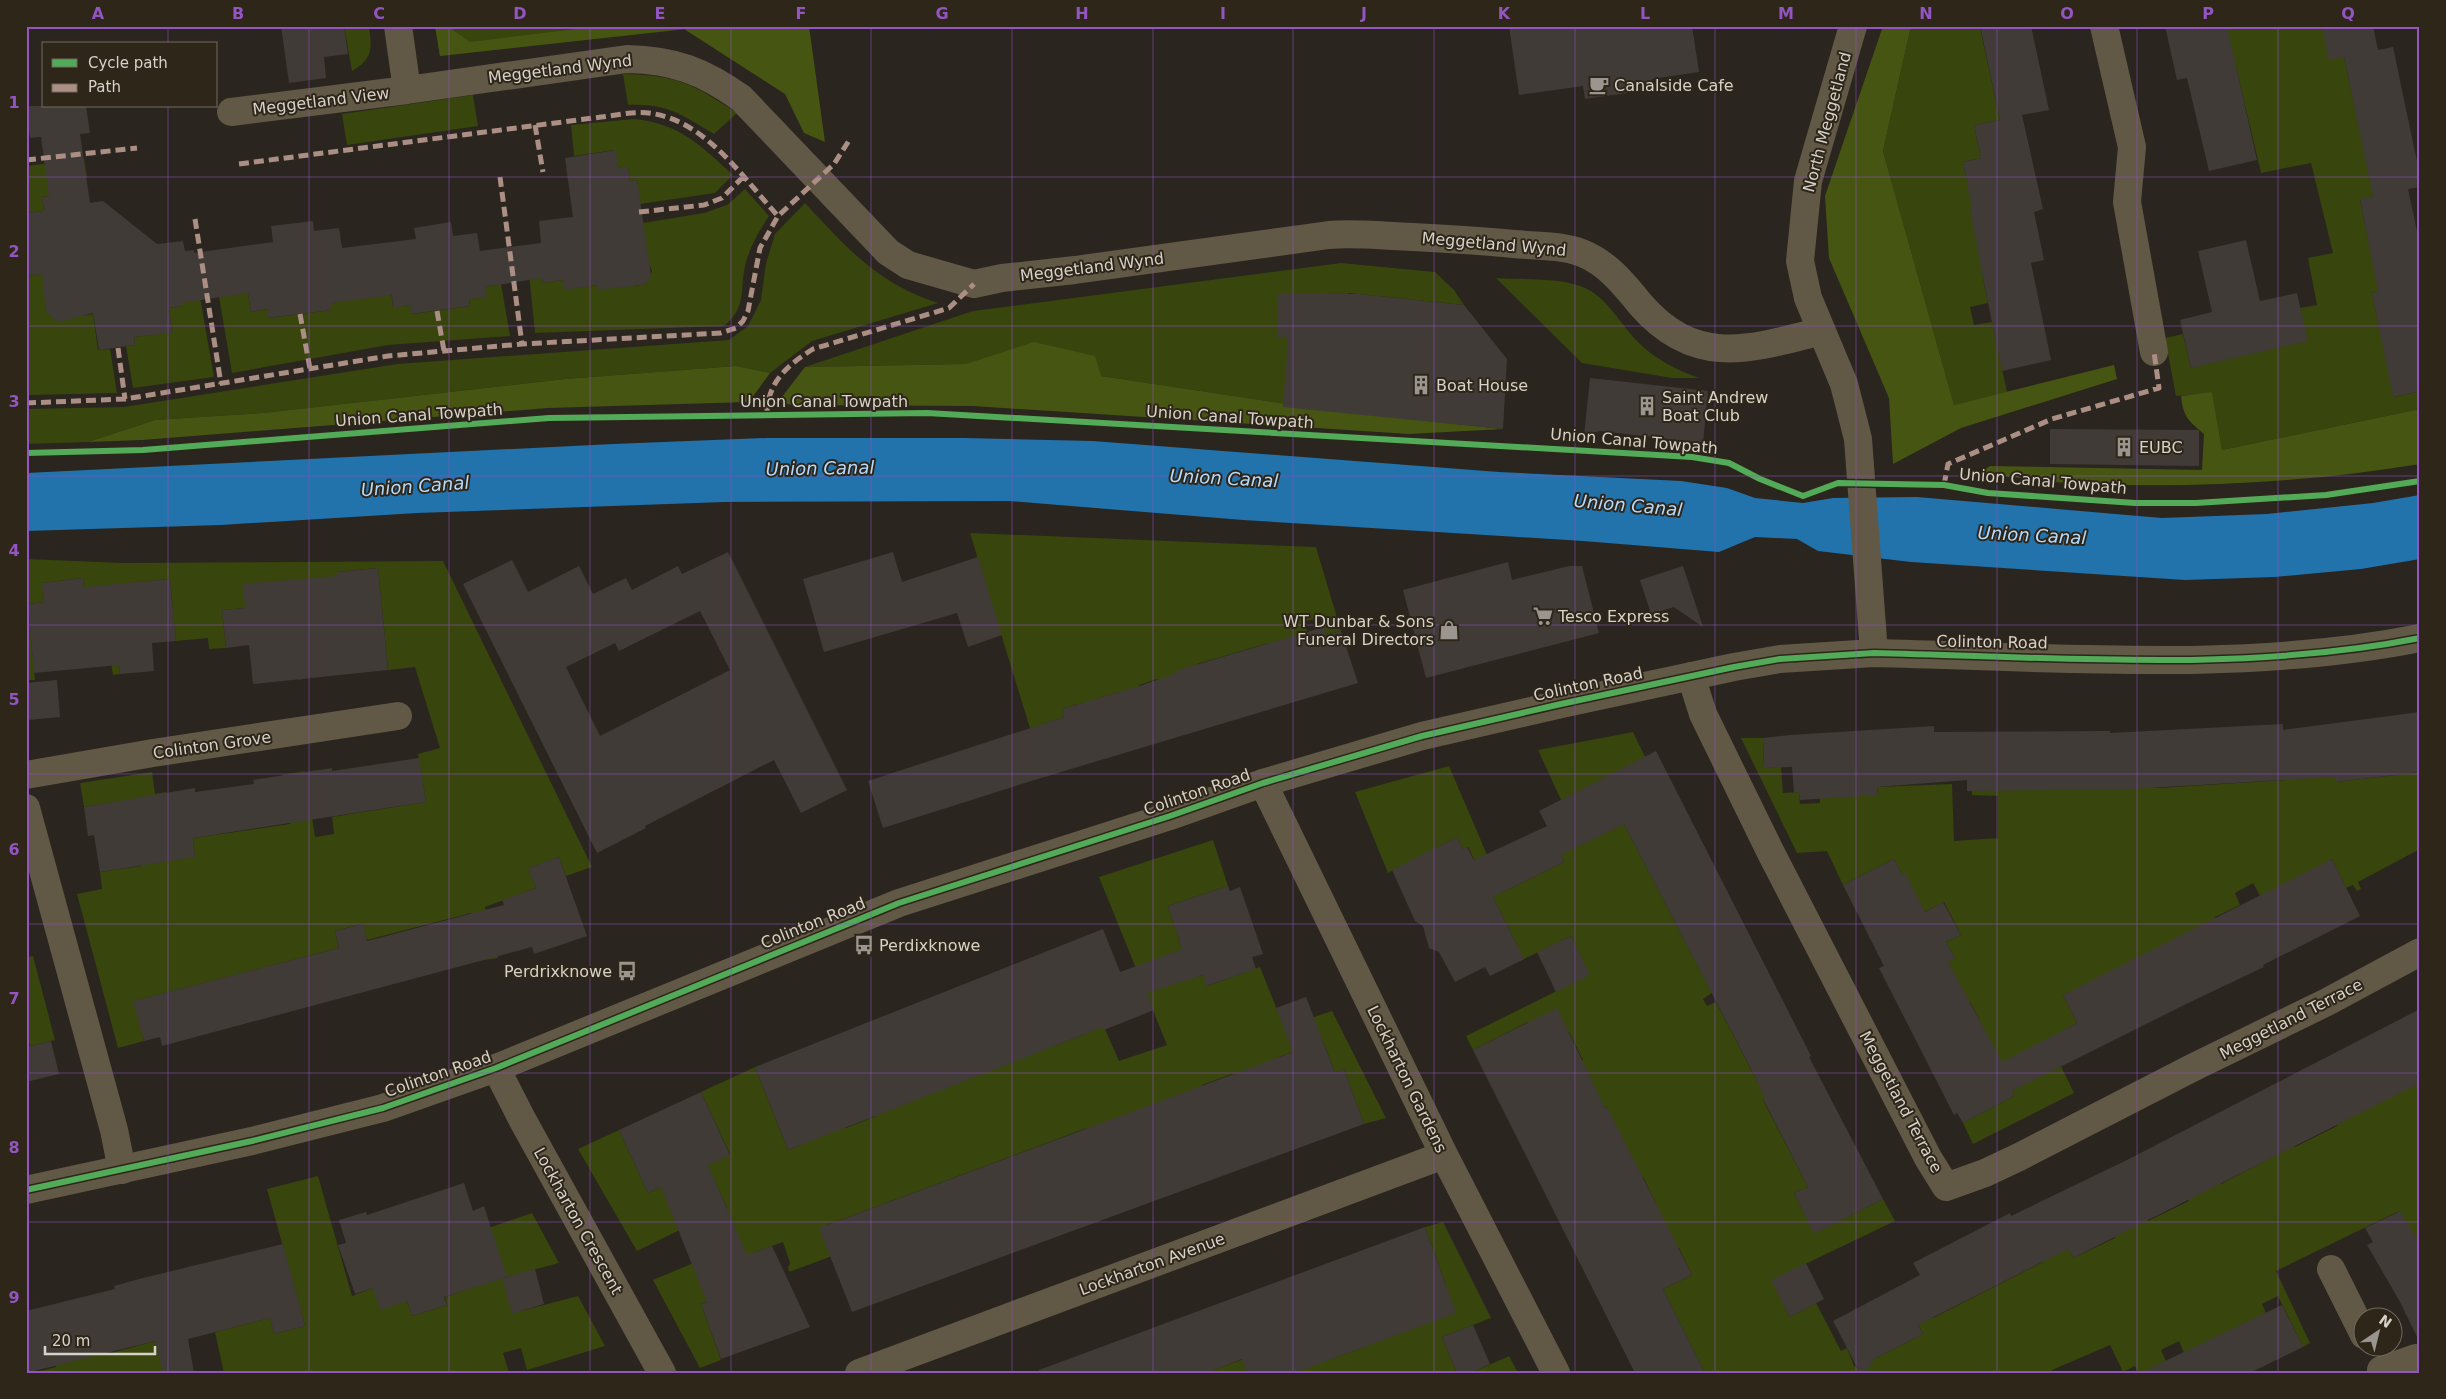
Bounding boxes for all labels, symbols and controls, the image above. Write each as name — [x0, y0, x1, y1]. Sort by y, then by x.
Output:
text: A — [92, 4, 105, 23]
text: B — [232, 4, 244, 23]
text: C — [373, 4, 385, 23]
text: D — [513, 4, 527, 23]
text: E — [655, 4, 665, 23]
text: F — [796, 4, 806, 23]
text: G — [935, 4, 949, 23]
text: H — [1075, 4, 1089, 23]
text: I — [1220, 4, 1226, 23]
text: J — [1360, 4, 1367, 23]
text: K — [1498, 4, 1511, 23]
text: L — [1640, 4, 1650, 23]
text: M — [1778, 4, 1794, 23]
text: N — [1919, 4, 1933, 23]
text: O — [2060, 4, 2074, 23]
text: P — [2202, 4, 2214, 23]
text: Q — [2341, 4, 2355, 23]
legend — [42, 42, 218, 108]
street label: North Meggetland — [1799, 50, 1855, 194]
street label: Meggetland Wynd — [487, 51, 633, 87]
text: Cycle path — [88, 54, 168, 72]
cafe icon: Canalside Cafe — [1588, 74, 1610, 96]
place label: Canalside Cafe — [1614, 76, 1734, 95]
text: Path — [88, 78, 121, 96]
street label: Meggetland View — [252, 83, 390, 119]
text: 1 — [8, 93, 20, 112]
street label: Meggetland Wynd — [1421, 228, 1567, 260]
text: 2 — [8, 242, 20, 261]
street label: Meggetland Wynd — [1019, 249, 1165, 285]
building icon: Boat House — [1410, 374, 1432, 396]
place label: Boat House — [1436, 376, 1528, 395]
place label: Saint Andrew Boat Club — [1662, 388, 1768, 425]
text: 3 — [8, 392, 20, 411]
street label: Union Canal Towpath — [740, 392, 908, 411]
building icon: Saint Andrew Boat Club — [1636, 395, 1658, 417]
street label: Union Canal Towpath — [335, 400, 503, 430]
street label: Union Canal Towpath — [1146, 402, 1314, 432]
street label: Union Canal Towpath — [1549, 424, 1719, 458]
building icon: EUBC — [2113, 436, 2135, 458]
place label: EUBC — [2139, 438, 2183, 457]
water label: Union Canal — [765, 457, 875, 479]
street label: Union Canal Towpath — [1958, 464, 2128, 498]
water label: Union Canal — [1169, 465, 1279, 491]
water label: Union Canal — [360, 472, 470, 500]
water label: Union Canal — [1573, 490, 1683, 520]
water label: Union Canal — [1977, 522, 2087, 548]
text: 4 — [8, 541, 20, 560]
supermarket icon: Tesco Express — [1532, 605, 1554, 627]
place label: Tesco Express — [1557, 607, 1669, 626]
place label: WT Dunbar & Sons Funeral Directors — [1283, 612, 1434, 649]
shop icon: WT Dunbar & Sons Funeral Directors — [1438, 619, 1460, 641]
street label: Colinton Road — [1936, 632, 2048, 652]
street label: Colinton Road — [1532, 663, 1644, 705]
text: 5 — [8, 690, 20, 709]
street label: Colinton Grove — [152, 727, 272, 763]
street label: Colinton Road — [1141, 765, 1253, 819]
text: 6 — [8, 840, 20, 859]
street label: Colinton Road — [758, 893, 868, 953]
bus stop icon: Perdixknowe — [853, 934, 875, 956]
place label: Perdixknowe — [879, 936, 980, 955]
bus stop icon: Perdrixknowe — [616, 960, 638, 982]
place label: Perdrixknowe — [504, 962, 612, 981]
street label: Meggetland Terrace — [2216, 975, 2366, 1063]
text: 7 — [8, 989, 20, 1008]
street label: Lockharton Gardens — [1363, 1002, 1451, 1156]
street label: Meggetland Terrace — [1856, 1028, 1946, 1176]
street label: Colinton Road — [382, 1047, 494, 1101]
text: 8 — [8, 1138, 20, 1157]
street label: Lockharton Crescent — [530, 1144, 626, 1298]
street label: Lockharton Avenue — [1077, 1229, 1227, 1299]
text: 9 — [8, 1288, 20, 1307]
north arrow — [2354, 1306, 2404, 1356]
text: N — [2376, 1311, 2395, 1331]
scale bar — [45, 1324, 155, 1356]
text: 20 m — [52, 1332, 90, 1350]

